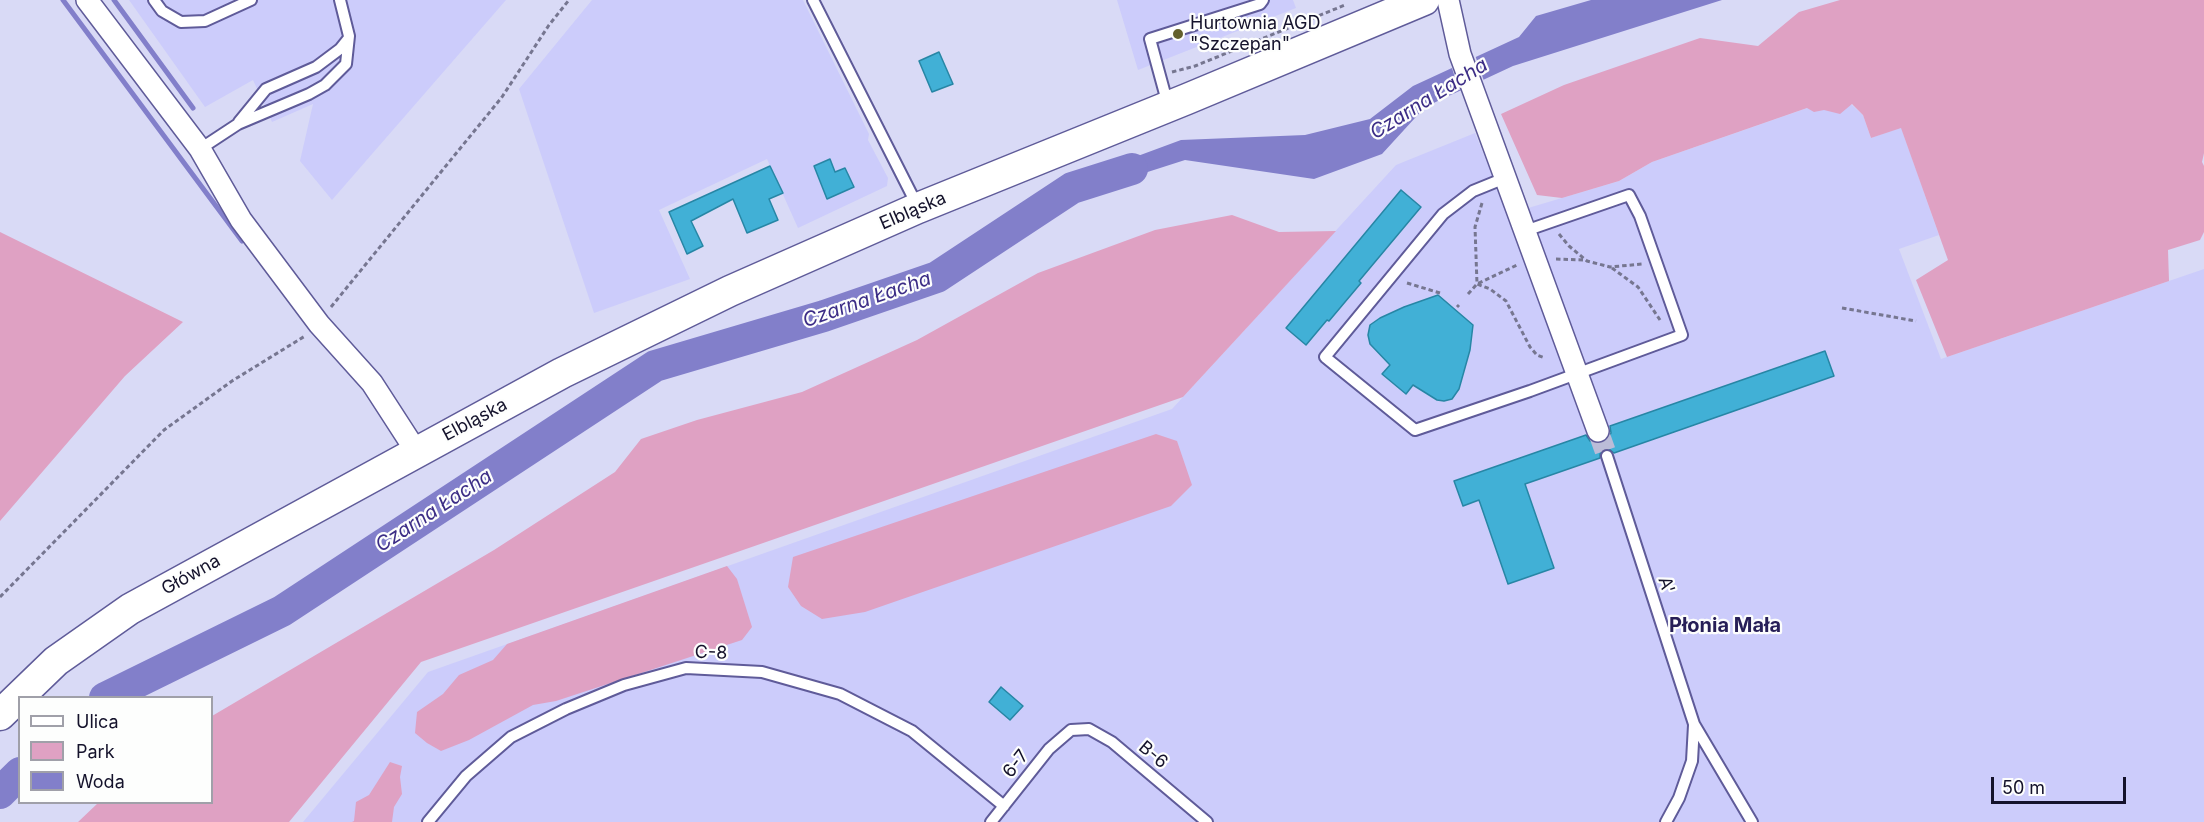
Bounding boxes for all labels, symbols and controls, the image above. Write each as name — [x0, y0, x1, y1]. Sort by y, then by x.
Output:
place label: Hurtownia AGD "Szczepan" — [1190, 13, 1320, 56]
marker: Hurtownia AGD "Szczepan" — [1171, 27, 1185, 41]
water label: Czarna Łacha — [1366, 53, 1492, 145]
street label: Elbląska — [876, 187, 950, 235]
water label: Czarna Łacha — [800, 267, 934, 333]
street label: Elbląska — [439, 394, 511, 446]
water label: Czarna Łacha — [371, 464, 497, 558]
street label: Główna — [158, 550, 224, 600]
street label: A' — [1653, 574, 1679, 596]
district label: Płonia Mała — [1669, 614, 1781, 638]
street label: C-8 — [694, 642, 728, 664]
legend — [18, 696, 213, 804]
text: Ulica — [76, 711, 119, 732]
street label: B-6 — [1134, 737, 1172, 773]
text: Park — [76, 741, 115, 762]
street label: 6-7 — [998, 746, 1034, 782]
scale bar — [1994, 765, 2129, 803]
text: Woda — [76, 771, 125, 792]
text: 50 m — [2002, 777, 2045, 798]

